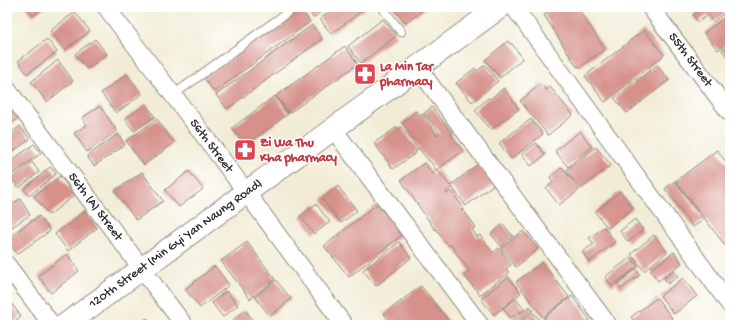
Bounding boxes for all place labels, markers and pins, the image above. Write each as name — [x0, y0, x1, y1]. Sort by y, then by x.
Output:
place label: La Min Tar pharmacy — [379, 60, 434, 91]
pharmacy icon: La Min Tar pharmacy — [352, 61, 378, 87]
place label: Zi Wa Thu Kha pharmacy — [259, 136, 338, 167]
pharmacy icon: Zi Wa Thu Kha pharmacy — [232, 137, 258, 163]

